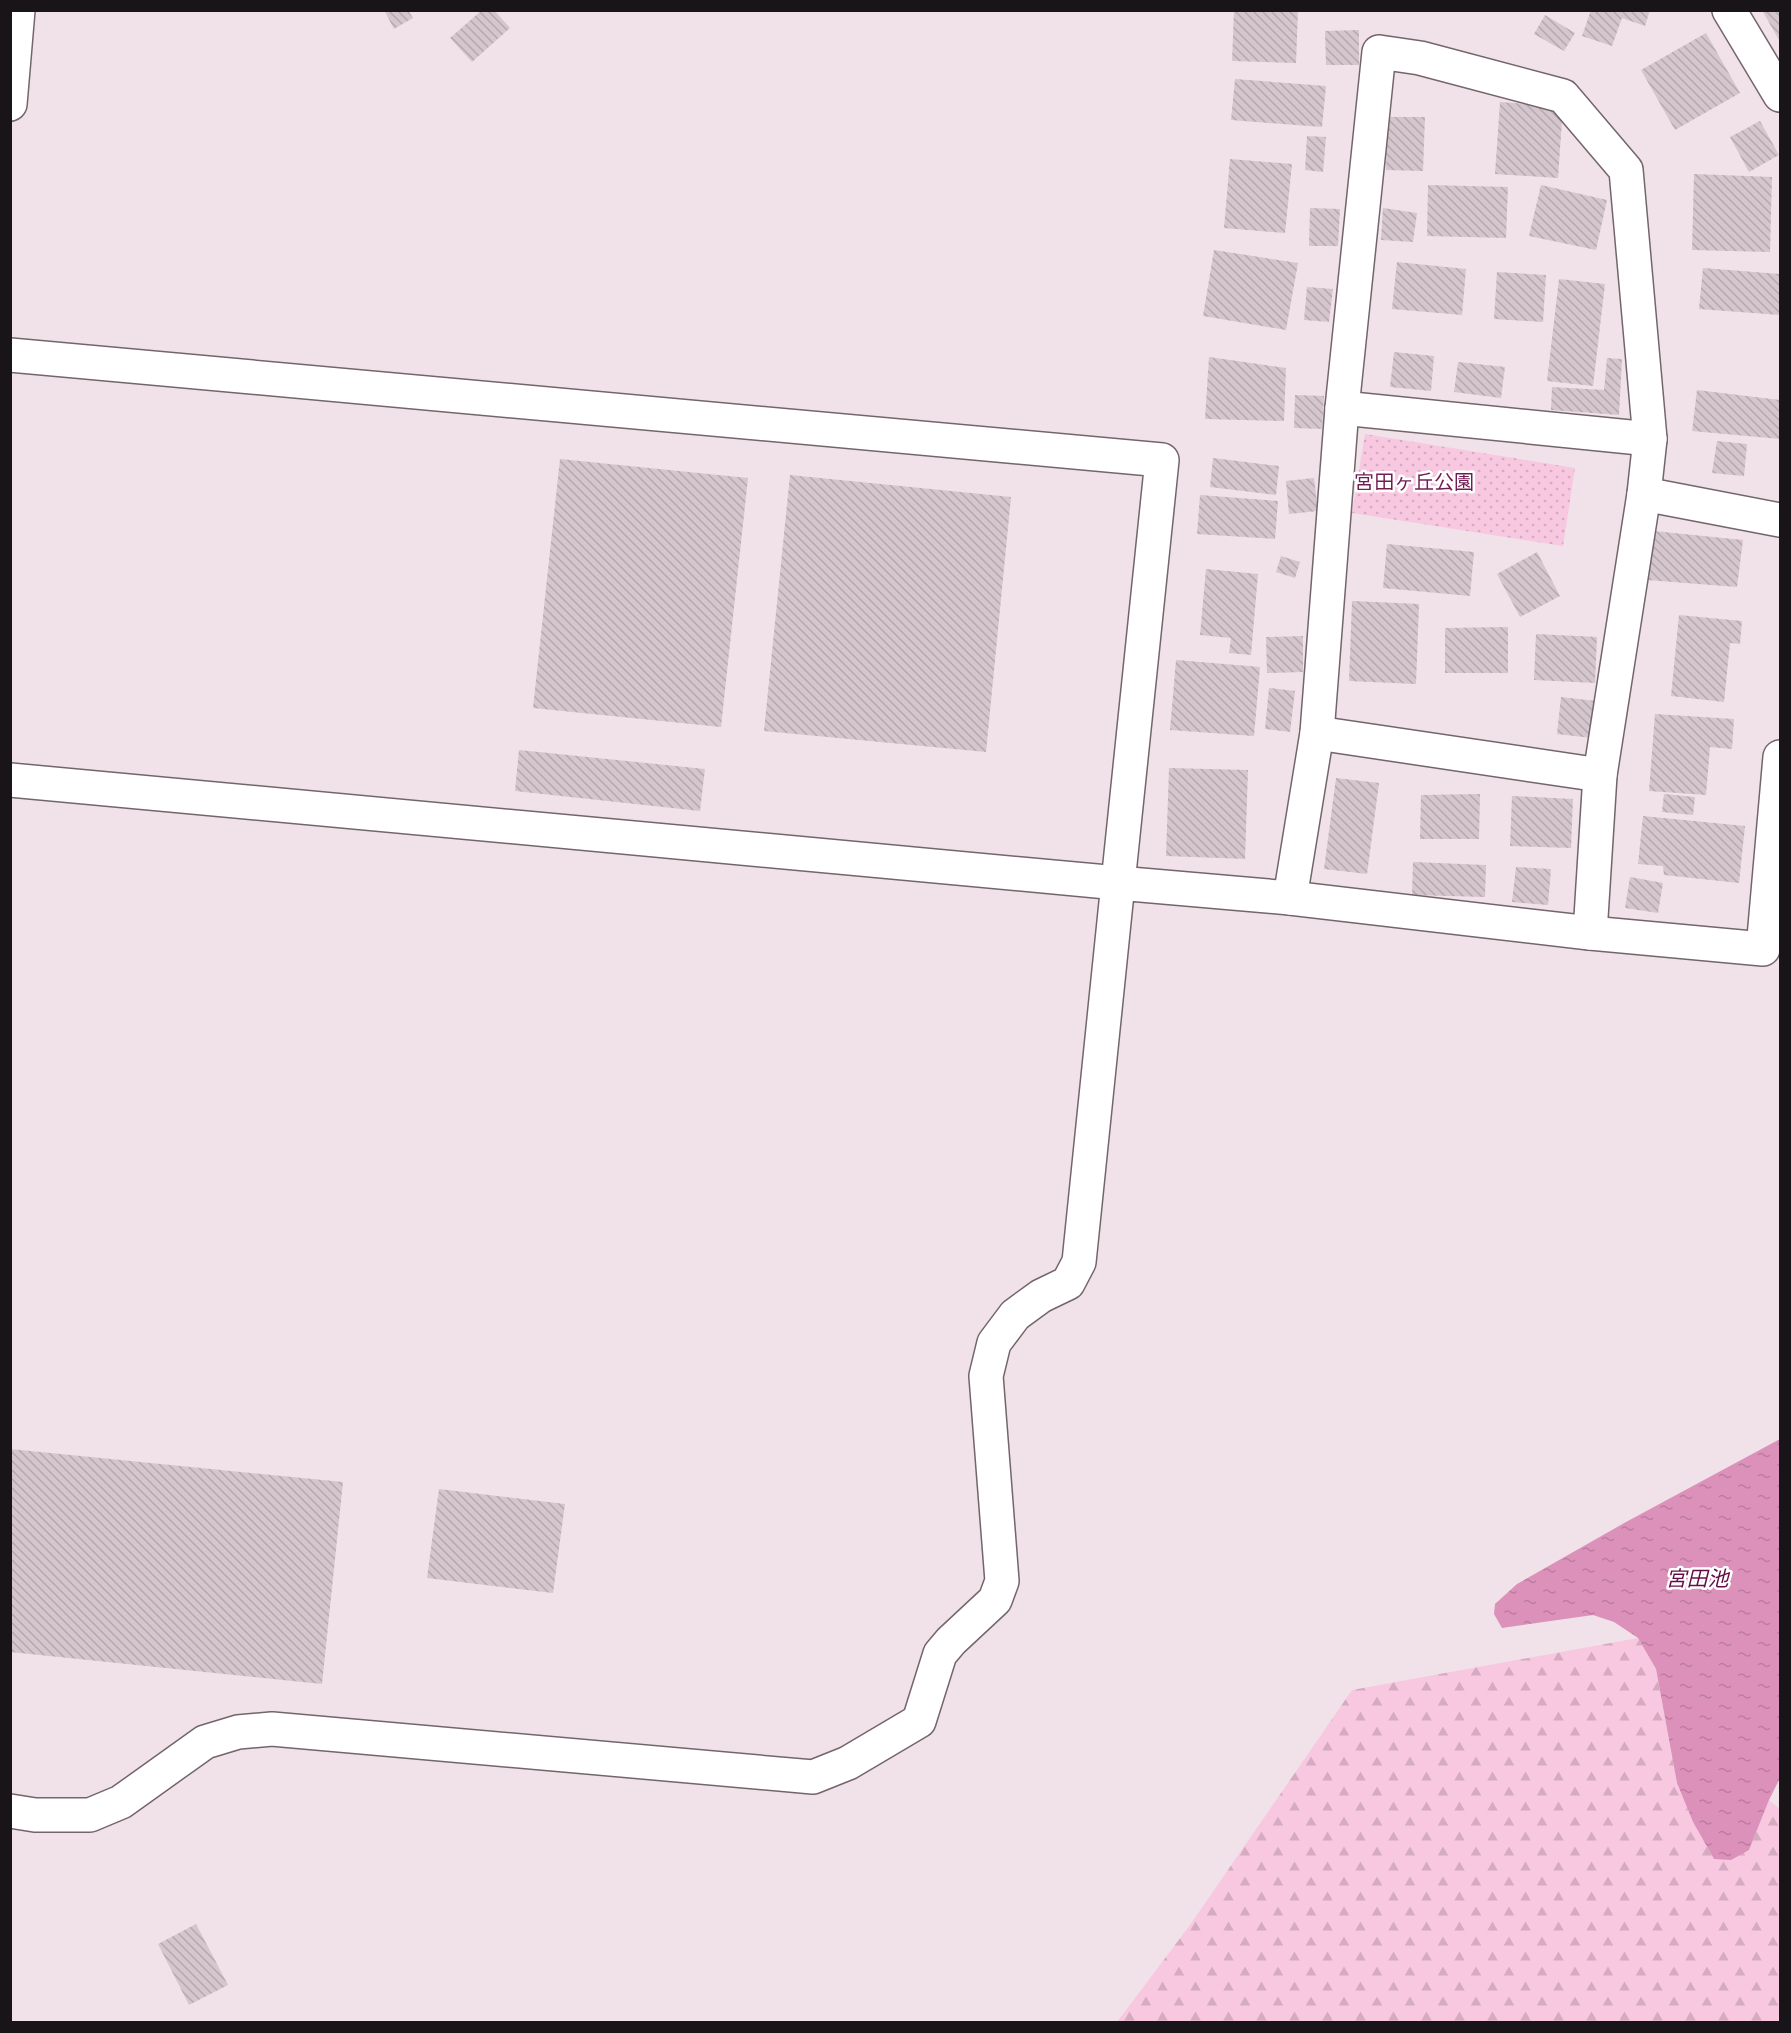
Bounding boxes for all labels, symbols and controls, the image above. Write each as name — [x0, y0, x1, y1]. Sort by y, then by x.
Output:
park label: 宮田ヶ丘公園 — [1354, 470, 1474, 494]
water label: 宮田池 — [1666, 1566, 1730, 1591]

